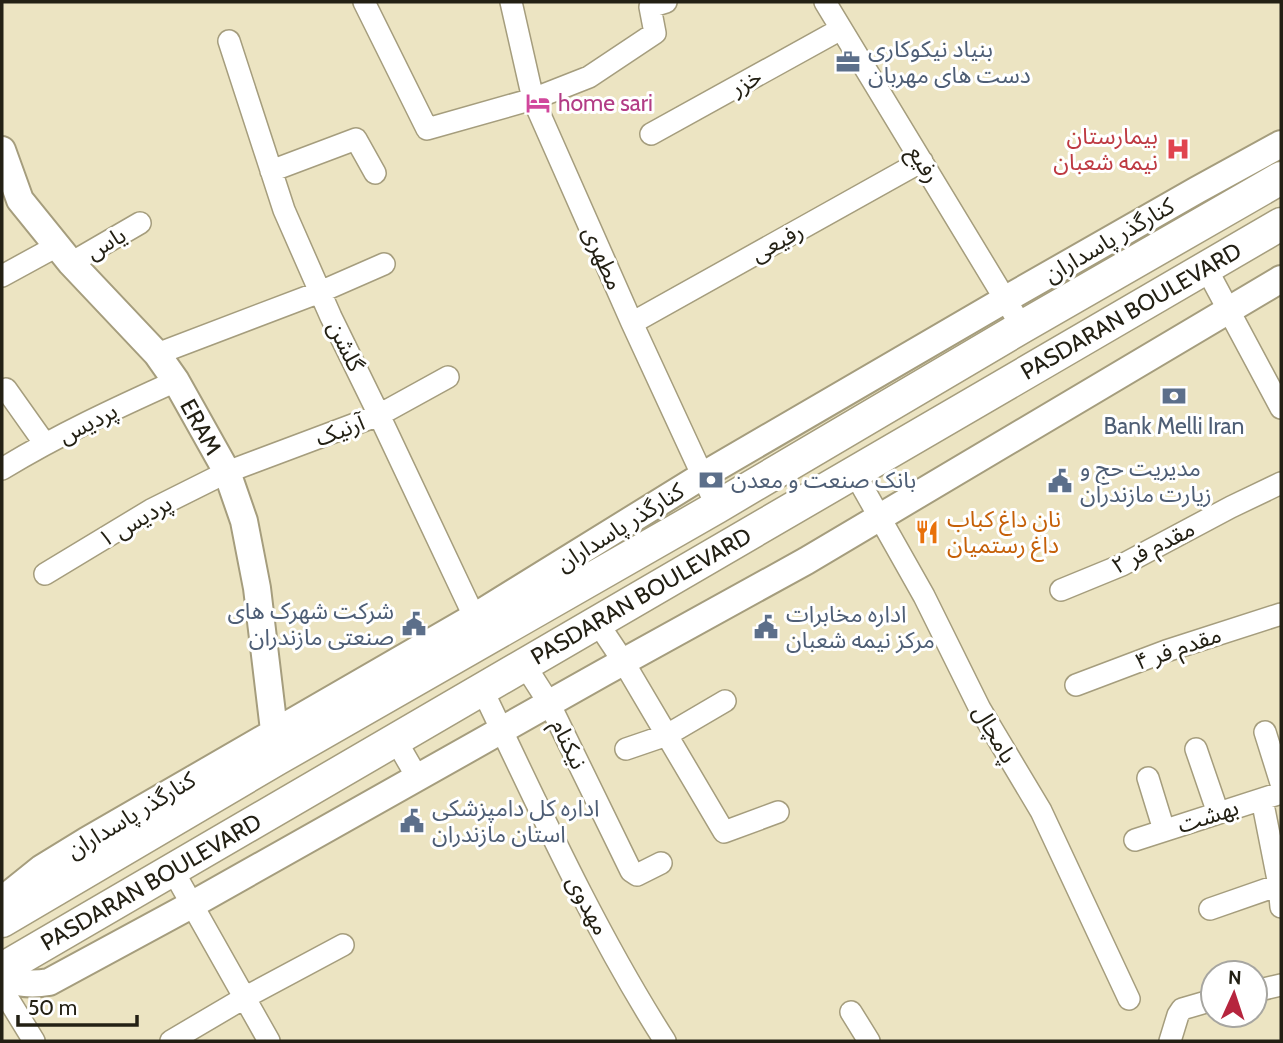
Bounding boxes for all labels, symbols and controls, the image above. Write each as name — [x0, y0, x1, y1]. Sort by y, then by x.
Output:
place label: بنیاد نیکوکاری دست های مهربان — [868, 35, 1031, 89]
office icon: بنیاد نیکوکاری دست های مهربان — [834, 48, 862, 76]
street label: خزر — [725, 62, 766, 102]
hotel icon: home sari — [524, 89, 552, 117]
place label: home sari — [558, 89, 653, 117]
place label: بیمارستان نیمه شعبان — [1053, 122, 1158, 176]
hospital icon: بیمارستان نیمه شعبان — [1164, 135, 1192, 163]
street label: رفیع — [899, 140, 946, 189]
street label: کنارگذر پاسداران — [1039, 191, 1180, 289]
street label: رفیعی — [746, 216, 808, 268]
street label: یاس — [81, 221, 131, 265]
street label: مطهری — [577, 222, 629, 294]
street label: PASDARAN BOULEVARD — [1016, 236, 1246, 386]
street label: گلشن — [322, 316, 370, 376]
bank icon: Bank Melli Iran — [1160, 382, 1188, 410]
street label: ERAM — [174, 394, 228, 460]
street label: پردیس — [54, 396, 123, 451]
street label: آرنیک — [311, 407, 370, 452]
place label: Bank Melli Iran — [1104, 412, 1244, 440]
place label: مدیریت حج و زیارت مازندران — [1080, 454, 1212, 508]
bank icon: بانک صنعت و معدن — [697, 466, 725, 494]
place label: بانک صنعت و معدن — [731, 466, 916, 494]
public building icon: مدیریت حج و زیارت مازندران — [1046, 467, 1074, 495]
street label: کنارگذر پاسداران — [551, 476, 690, 578]
street label: پردیس ۱ — [93, 489, 178, 554]
place label: نان داغ کباب داغ رستمیان — [947, 505, 1061, 562]
street label: مقدم فر ۲ — [1107, 514, 1201, 583]
restaurant icon: نان داغ کباب داغ رستمیان — [913, 518, 941, 546]
street label: PASDARAN BOULEVARD — [526, 521, 756, 671]
place label: شرکت شهرک های صنعتی مازندران — [227, 597, 394, 651]
place label: اداره مخابرات مرکز نیمه شعبان — [786, 600, 935, 654]
public building icon: شرکت شهرک های صنعتی مازندران — [400, 610, 428, 638]
public building icon: اداره مخابرات مرکز نیمه شعبان — [752, 613, 780, 641]
street label: مقدم فر ۴ — [1131, 620, 1226, 680]
street label: پامچال — [966, 700, 1023, 769]
street label: نیکنام — [541, 714, 593, 775]
street label: کنارگذر پاسداران — [62, 765, 202, 865]
street label: بهشت — [1174, 793, 1242, 839]
place label: اداره کل دامپزشکی استان مازندران — [432, 794, 600, 848]
street label: PASDARAN BOULEVARD — [36, 807, 266, 957]
public building icon: اداره کل دامپزشکی استان مازندران — [398, 807, 426, 835]
street label: مهدوی — [561, 870, 615, 940]
north arrow — [1199, 959, 1269, 1029]
text: N — [1228, 966, 1242, 989]
scale bar — [18, 984, 136, 1028]
text: 50 m — [28, 995, 77, 1020]

